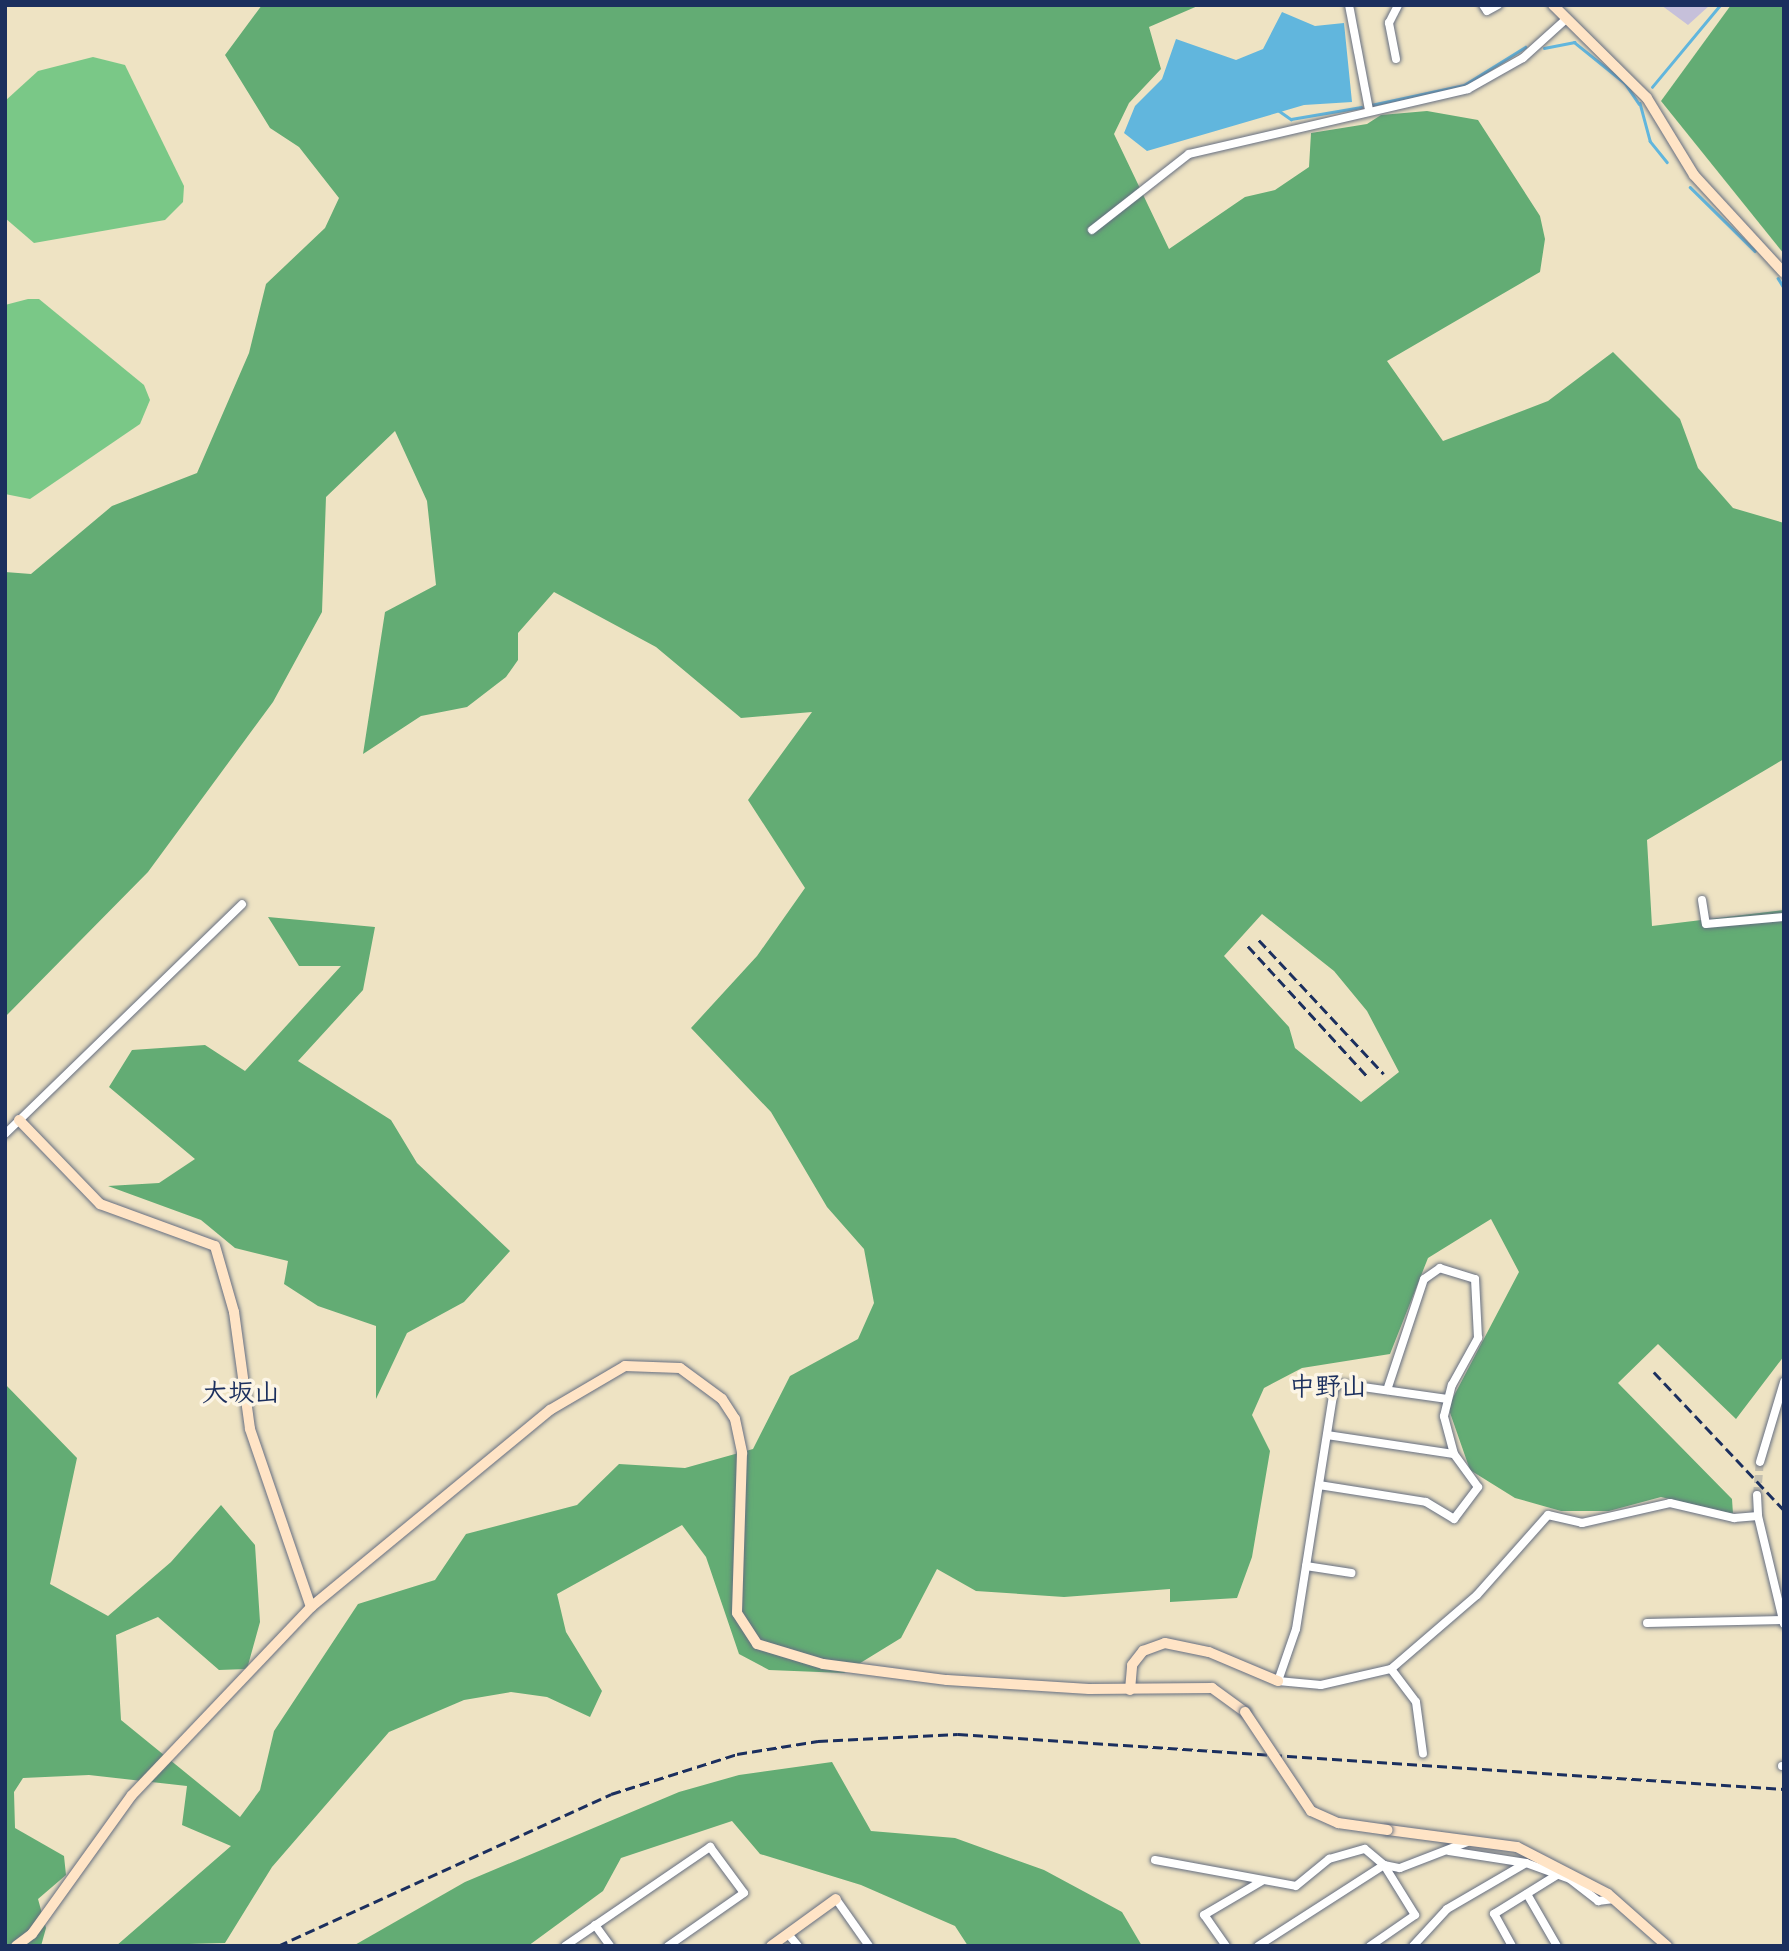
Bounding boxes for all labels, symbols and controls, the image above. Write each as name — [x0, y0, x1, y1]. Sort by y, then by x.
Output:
district label: 中野山 — [1289, 1371, 1367, 1403]
district label: 大坂山 — [202, 1377, 280, 1409]

